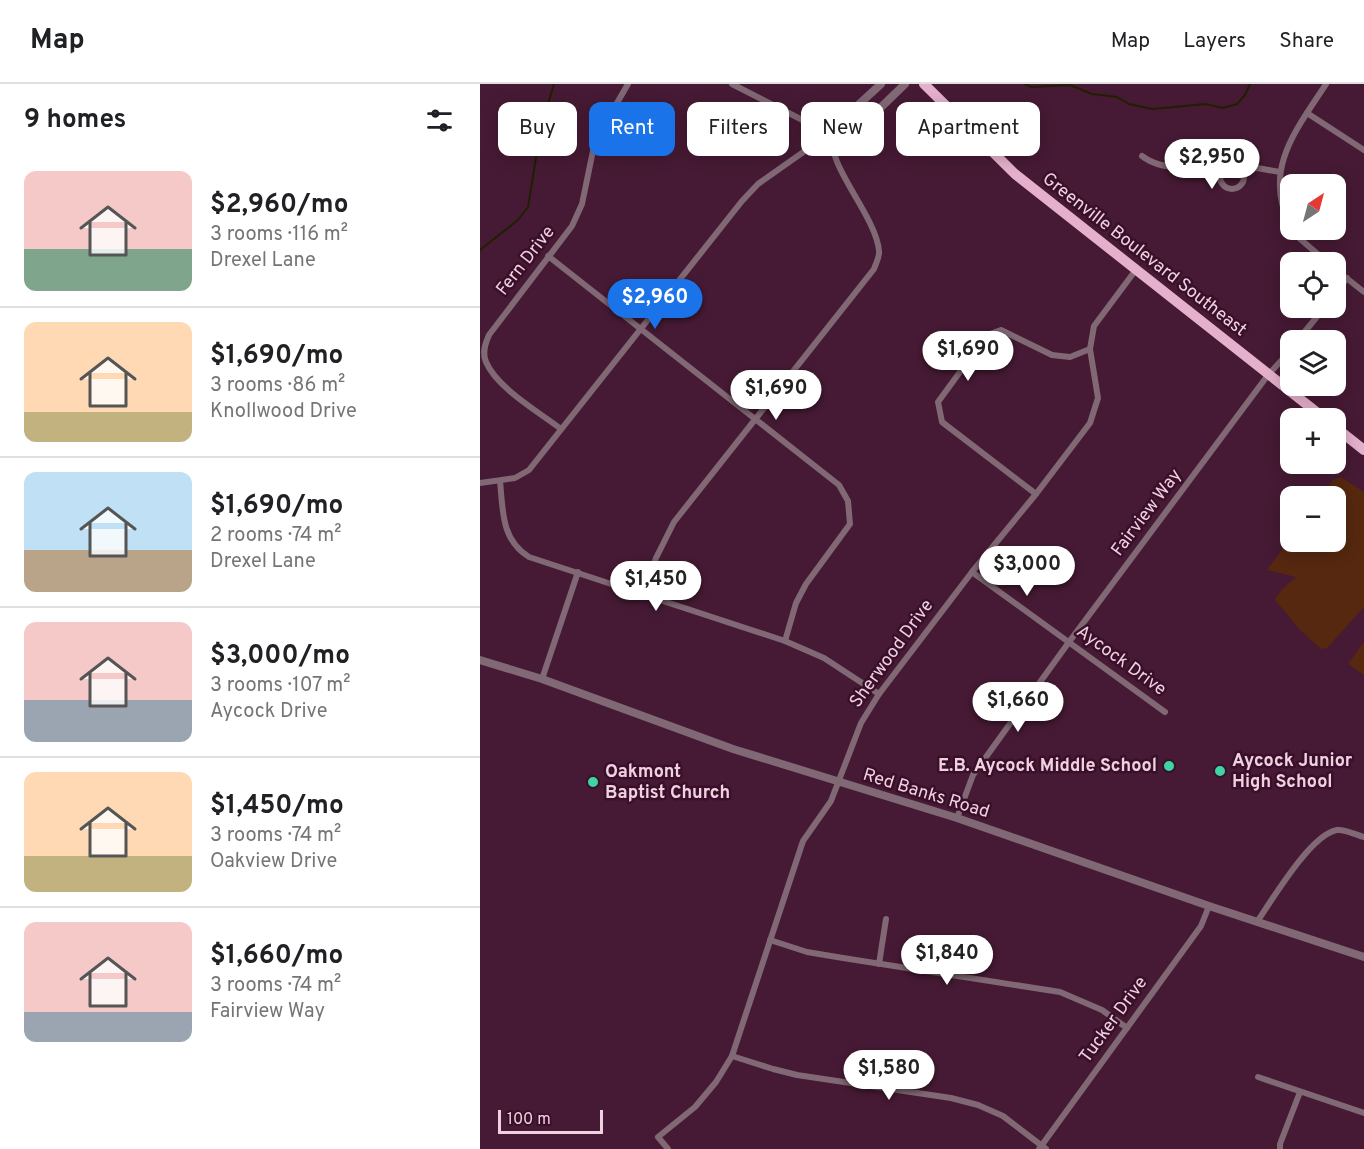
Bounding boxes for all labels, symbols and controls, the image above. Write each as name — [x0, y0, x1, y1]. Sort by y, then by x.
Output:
text: Map — [30, 23, 85, 59]
text: Map — [1111, 28, 1150, 55]
text: Layers — [1183, 28, 1246, 55]
text: Share — [1279, 28, 1334, 55]
chip: Buy — [498, 102, 577, 156]
chip: Rent — [589, 102, 675, 156]
chip: Filters — [687, 102, 789, 156]
chip: New — [801, 102, 884, 156]
chip: Apartment — [896, 102, 1040, 156]
text: 9 homes — [24, 104, 126, 137]
icon: filters — [423, 104, 456, 137]
pin: $2,950 — [1163, 139, 1261, 190]
text: $2,950 — [1179, 145, 1245, 171]
street label: Greenville Boulevard Southeast — [1037, 168, 1251, 342]
north arrow — [1280, 174, 1346, 240]
map controls — [1280, 174, 1346, 552]
text: $2,960/mo — [210, 189, 348, 222]
icon: home — [72, 195, 144, 267]
street label: Fern Drive — [492, 221, 560, 301]
text: 3 rooms · 116 m² — [210, 222, 348, 248]
text: Drexel Lane — [210, 248, 316, 274]
button: locate — [1280, 252, 1346, 318]
pin: $2,960 — [606, 279, 704, 330]
text: $2,960 — [621, 285, 689, 311]
button: layers — [1280, 330, 1346, 396]
pin: $1,690 — [919, 331, 1017, 382]
text: $1,690 — [936, 337, 1000, 363]
text: $1,690/mo — [210, 340, 343, 373]
icon: home — [72, 346, 144, 418]
pin: $1,690 — [727, 370, 825, 421]
text: 3 rooms · 86 m² — [210, 373, 345, 399]
text: $1,690 — [744, 376, 808, 402]
text: Knollwood Drive — [210, 399, 357, 425]
button: + — [1280, 408, 1346, 474]
street label: Fairview Way — [1107, 465, 1187, 561]
button: − — [1280, 486, 1346, 552]
text: $1,690/mo — [210, 490, 343, 523]
icon: home — [72, 496, 144, 568]
text: 2 rooms · 74 m² — [210, 523, 341, 549]
pin: $3,000 — [978, 546, 1076, 597]
text: Drexel Lane — [210, 549, 316, 575]
text: $3,000 — [993, 552, 1061, 578]
pin: $1,450 — [607, 561, 705, 612]
text: $1,450 — [624, 567, 688, 593]
street label: Sherwood Drive — [845, 595, 939, 713]
street label: Aycock Drive — [1071, 621, 1171, 701]
text: $3,000/mo — [210, 640, 350, 673]
icon: home — [72, 646, 144, 718]
text: 3 rooms · 107 m² — [210, 673, 351, 699]
pin: $1,660 — [969, 682, 1067, 733]
text: $1,660 — [987, 688, 1049, 714]
text: Aycock Drive — [210, 699, 327, 725]
place label: Aycock Junior High School — [1232, 750, 1353, 794]
place label: E.B. Aycock Middle School — [938, 755, 1157, 778]
marker: E.B. Aycock Middle School — [1162, 759, 1176, 773]
place label: Oakmont Baptist Church — [605, 761, 730, 805]
street label: Red Banks Road — [860, 764, 992, 824]
marker: Aycock Junior High School — [1213, 764, 1227, 778]
marker: Oakmont Baptist Church — [586, 775, 600, 789]
text: $1,450/mo — [210, 790, 344, 823]
icon: home — [72, 796, 144, 868]
text: 3 rooms · 74 m² — [210, 823, 341, 849]
text: Oakview Drive — [210, 849, 337, 875]
pin: $1,840 — [898, 935, 996, 986]
text: $1,660/mo — [210, 940, 343, 973]
text: $1,840 — [915, 941, 979, 967]
icon: home — [72, 946, 144, 1018]
street label: Tucker Drive — [1075, 972, 1153, 1068]
text: 3 rooms · 74 m² — [210, 973, 341, 999]
text: Fairview Way — [210, 999, 325, 1025]
pin: $1,580 — [840, 1050, 938, 1101]
text: $1,580 — [858, 1056, 920, 1082]
scale bar — [498, 1107, 603, 1134]
text: 100 m — [507, 1110, 551, 1130]

